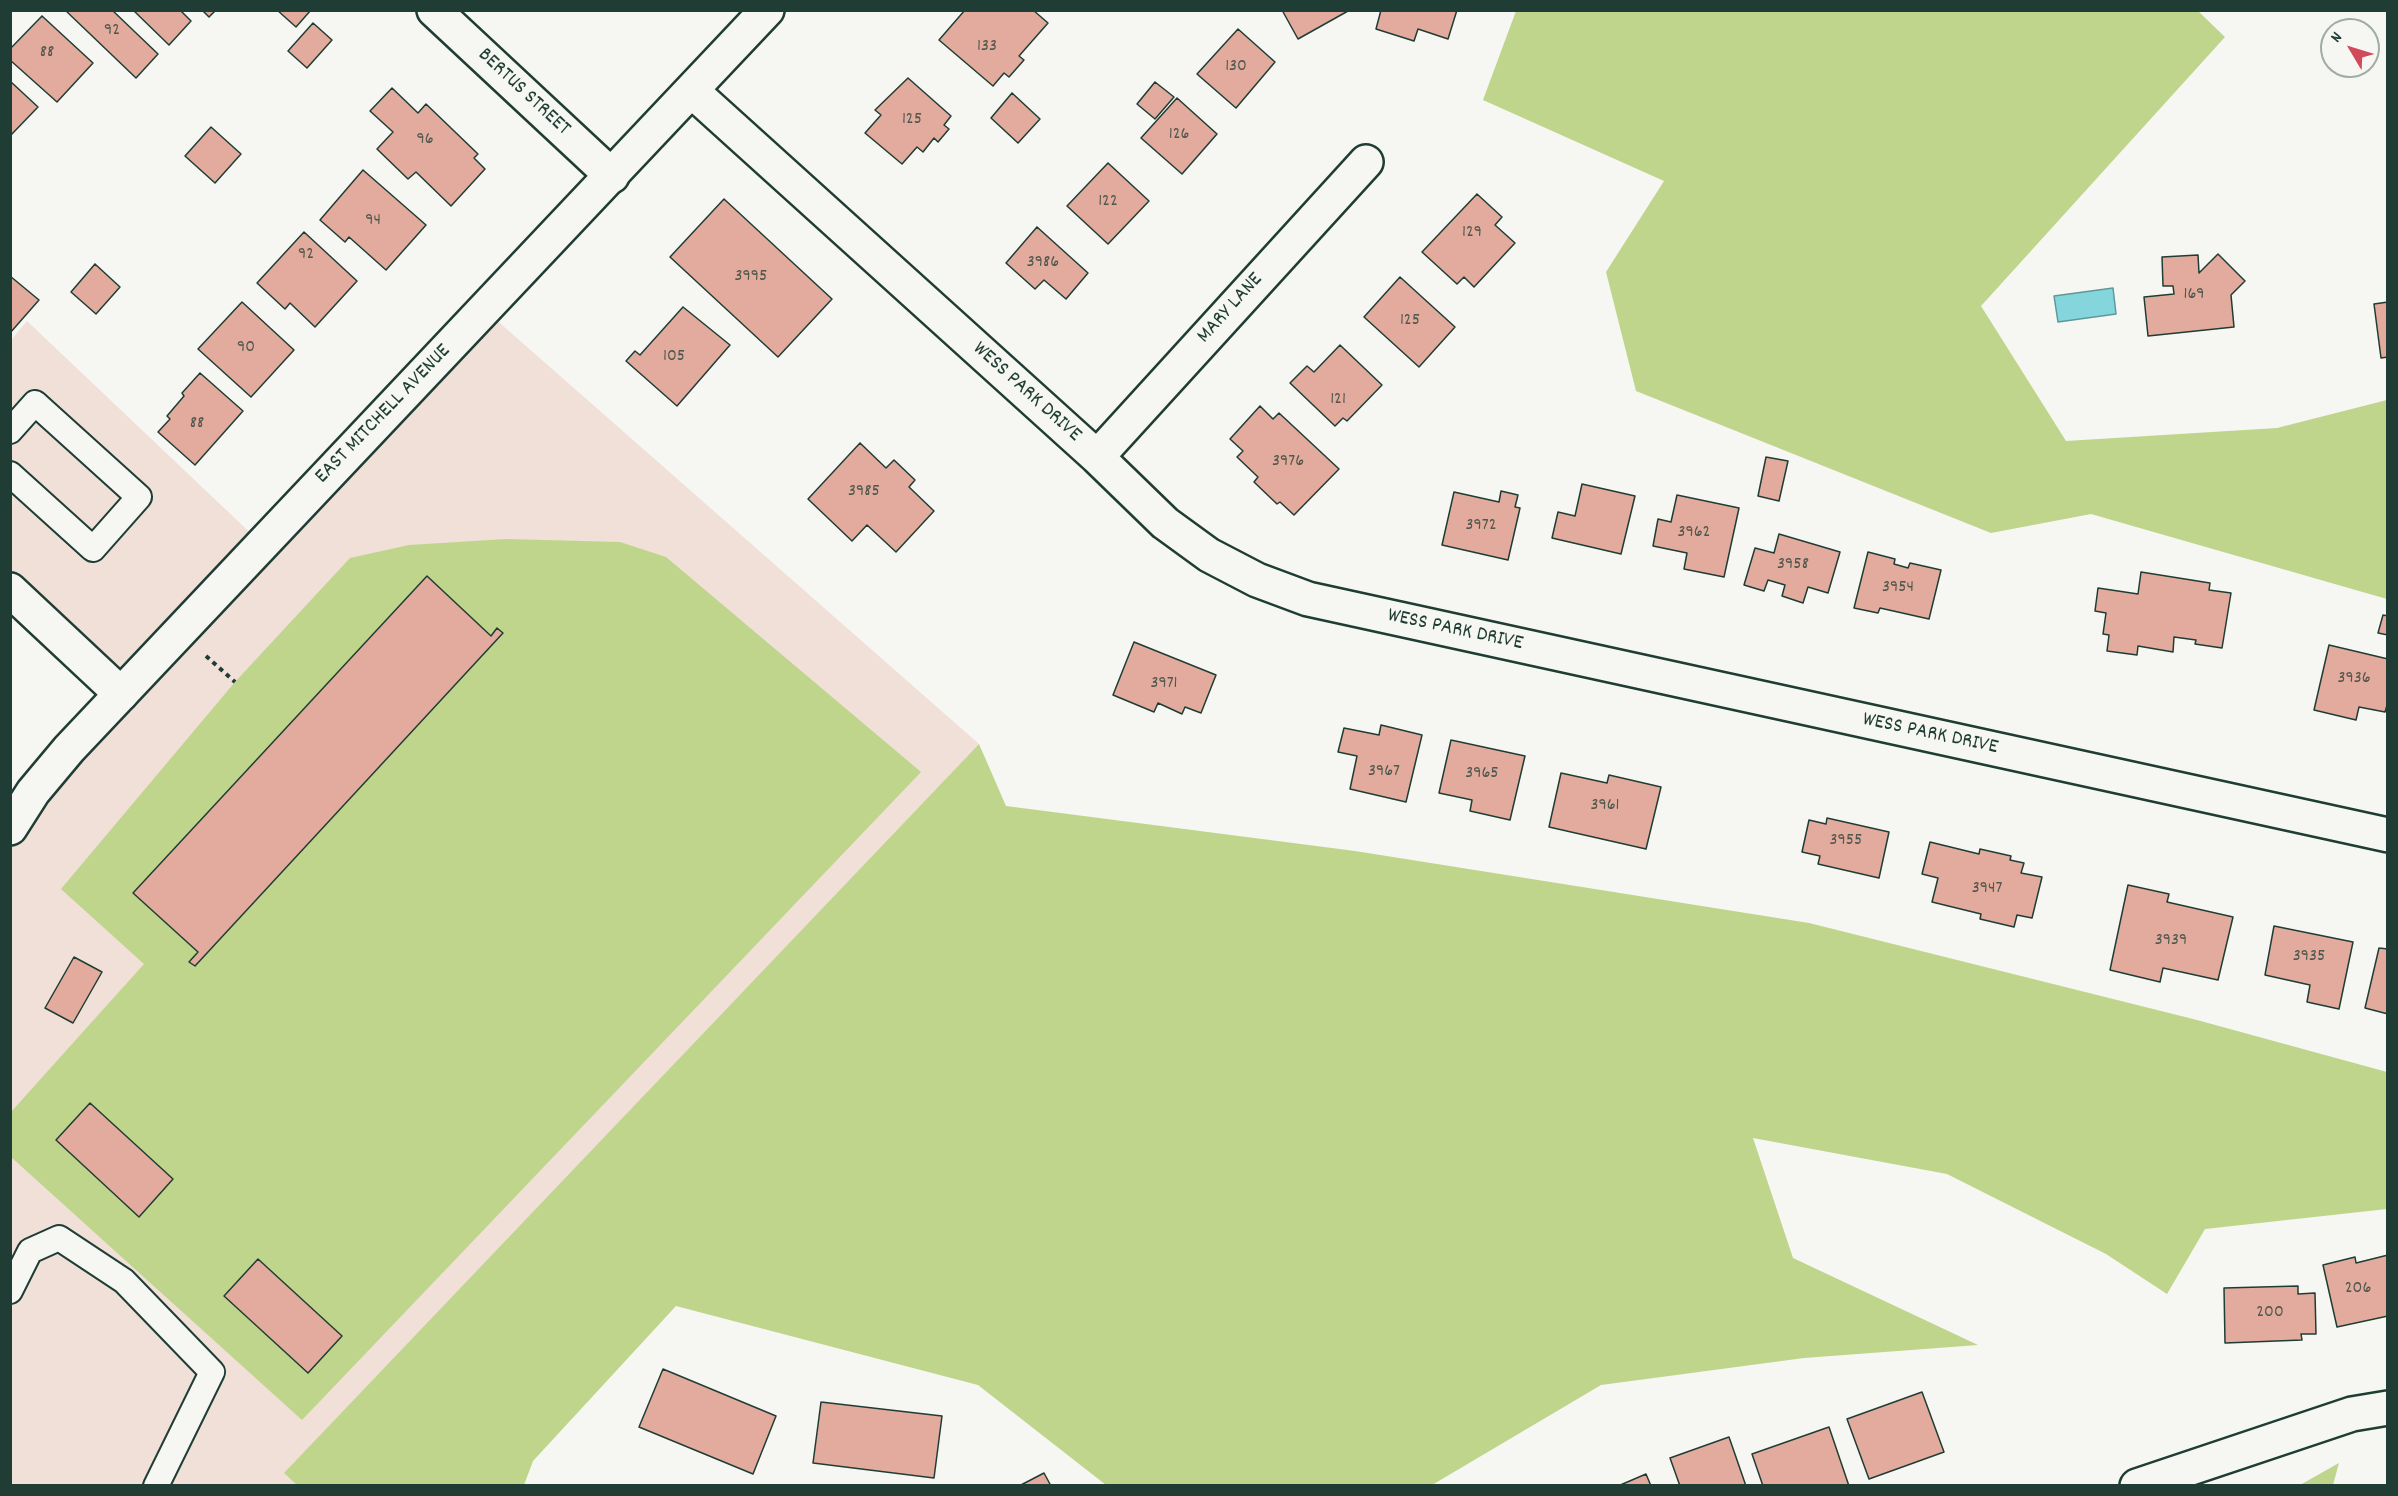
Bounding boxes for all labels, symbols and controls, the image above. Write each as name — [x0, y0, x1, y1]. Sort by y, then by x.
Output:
north arrow — [2320, 18, 2380, 78]
house number: 92 — [104, 21, 120, 43]
text: N — [2326, 28, 2348, 48]
house number: 133 — [977, 37, 997, 59]
house number: 88 — [40, 43, 54, 65]
street label: BERTUS STREET — [471, 44, 575, 142]
house number: 130 — [1225, 57, 1247, 79]
house number: 125 — [902, 110, 922, 132]
house number: 126 — [1169, 125, 1189, 147]
house number: 96 — [416, 130, 434, 152]
house number: 122 — [1098, 192, 1118, 214]
house number: 94 — [365, 211, 381, 233]
house number: 129 — [1462, 223, 1482, 245]
house number: 92 — [298, 245, 314, 267]
house number: 3986 — [1027, 253, 1059, 275]
house number: 3995 — [735, 267, 767, 289]
street label: MARY LANE — [1193, 268, 1269, 350]
house number: 169 — [2183, 285, 2205, 307]
house number: 125 — [1400, 311, 1420, 333]
house number: 90 — [237, 338, 255, 360]
street label: WESS PARK DRIVE — [966, 338, 1086, 448]
street label: EAST MITCHELL AVENUE — [311, 340, 457, 490]
house number: 105 — [663, 347, 685, 369]
house number: 121 — [1330, 390, 1346, 412]
house number: 88 — [190, 414, 204, 436]
house number: 3976 — [1272, 452, 1304, 474]
house number: 3985 — [848, 482, 880, 504]
house number: 3972 — [1466, 516, 1496, 538]
house number: 3962 — [1678, 523, 1710, 545]
house number: 3958 — [1777, 555, 1809, 577]
house number: 3954 — [1882, 578, 1914, 600]
street label: WESS PARK DRIVE — [1385, 604, 1525, 658]
house number: 3936 — [2337, 669, 2371, 691]
house number: 3971 — [1150, 674, 1178, 696]
street label: WESS PARK DRIVE — [1860, 708, 2000, 762]
house number: 3967 — [1368, 762, 1400, 784]
house number: 3965 — [1465, 764, 1499, 786]
house number: 3961 — [1591, 796, 1619, 818]
house number: 3955 — [1830, 831, 1862, 853]
house number: 3947 — [1972, 879, 2002, 901]
house number: 3939 — [2155, 931, 2187, 953]
house number: 3935 — [2293, 947, 2325, 969]
house number: 206 — [2345, 1279, 2371, 1301]
house number: 200 — [2256, 1303, 2284, 1325]

